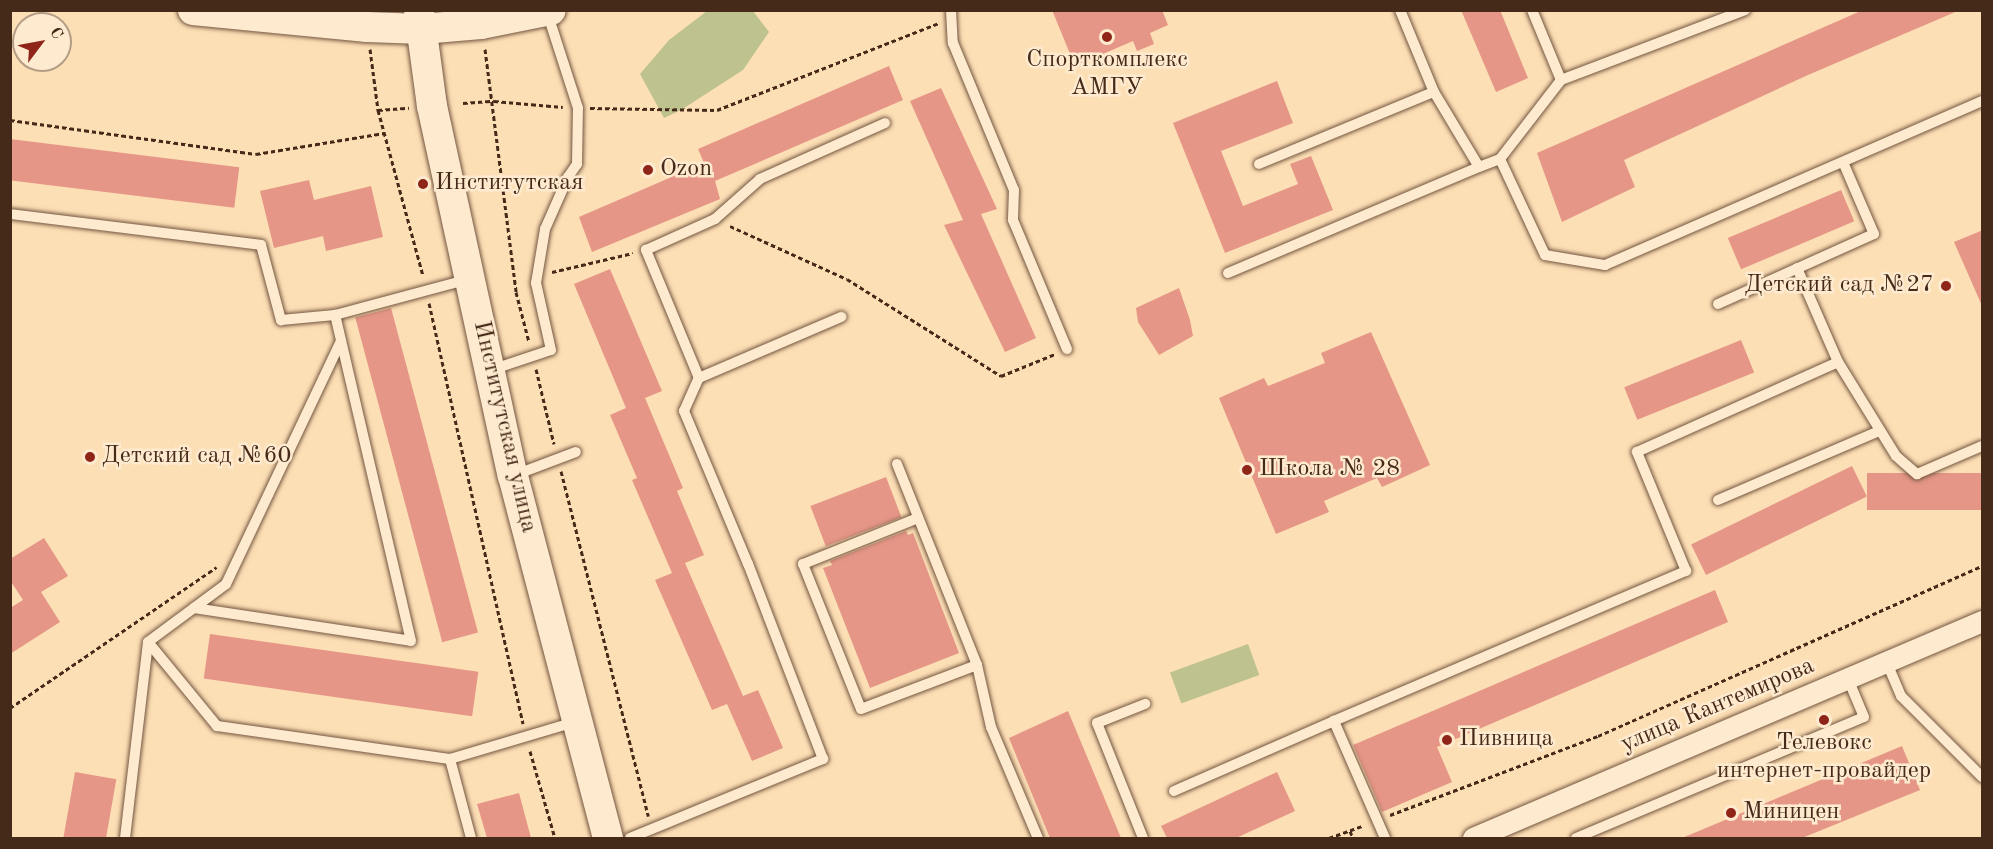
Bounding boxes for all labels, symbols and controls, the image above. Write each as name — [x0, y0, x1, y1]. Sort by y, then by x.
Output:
north arrow — [12, 12, 72, 72]
text: С — [46, 25, 65, 42]
marker: Спорткомплекс АМГУ — [1100, 30, 1114, 44]
place label: Спорткомплекс АМГУ — [1026, 47, 1188, 103]
place label: Ozon — [660, 156, 712, 184]
marker: Ozon — [641, 163, 655, 177]
place label: Институтская — [435, 170, 584, 198]
marker: Институтская — [416, 177, 430, 191]
place label: Детский сад №27 — [1745, 272, 1934, 300]
marker: Детский сад №27 — [1939, 279, 1953, 293]
street label: Институтская улица — [466, 318, 542, 536]
place label: Детский сад №60 — [102, 443, 291, 471]
marker: Детский сад №60 — [83, 450, 97, 464]
place label: Школа № 28 — [1259, 456, 1400, 484]
marker: Школа № 28 — [1240, 463, 1254, 477]
street label: улица Кантемирова — [1617, 652, 1819, 760]
marker: Телевокс интернет-провайдер — [1817, 713, 1831, 727]
place label: Пивница — [1459, 726, 1553, 754]
place label: Телевокс интернет-провайдер — [1717, 730, 1931, 786]
marker: Пивница — [1440, 733, 1454, 747]
place label: Миницен — [1743, 799, 1839, 827]
marker: Миницен — [1724, 806, 1738, 820]

